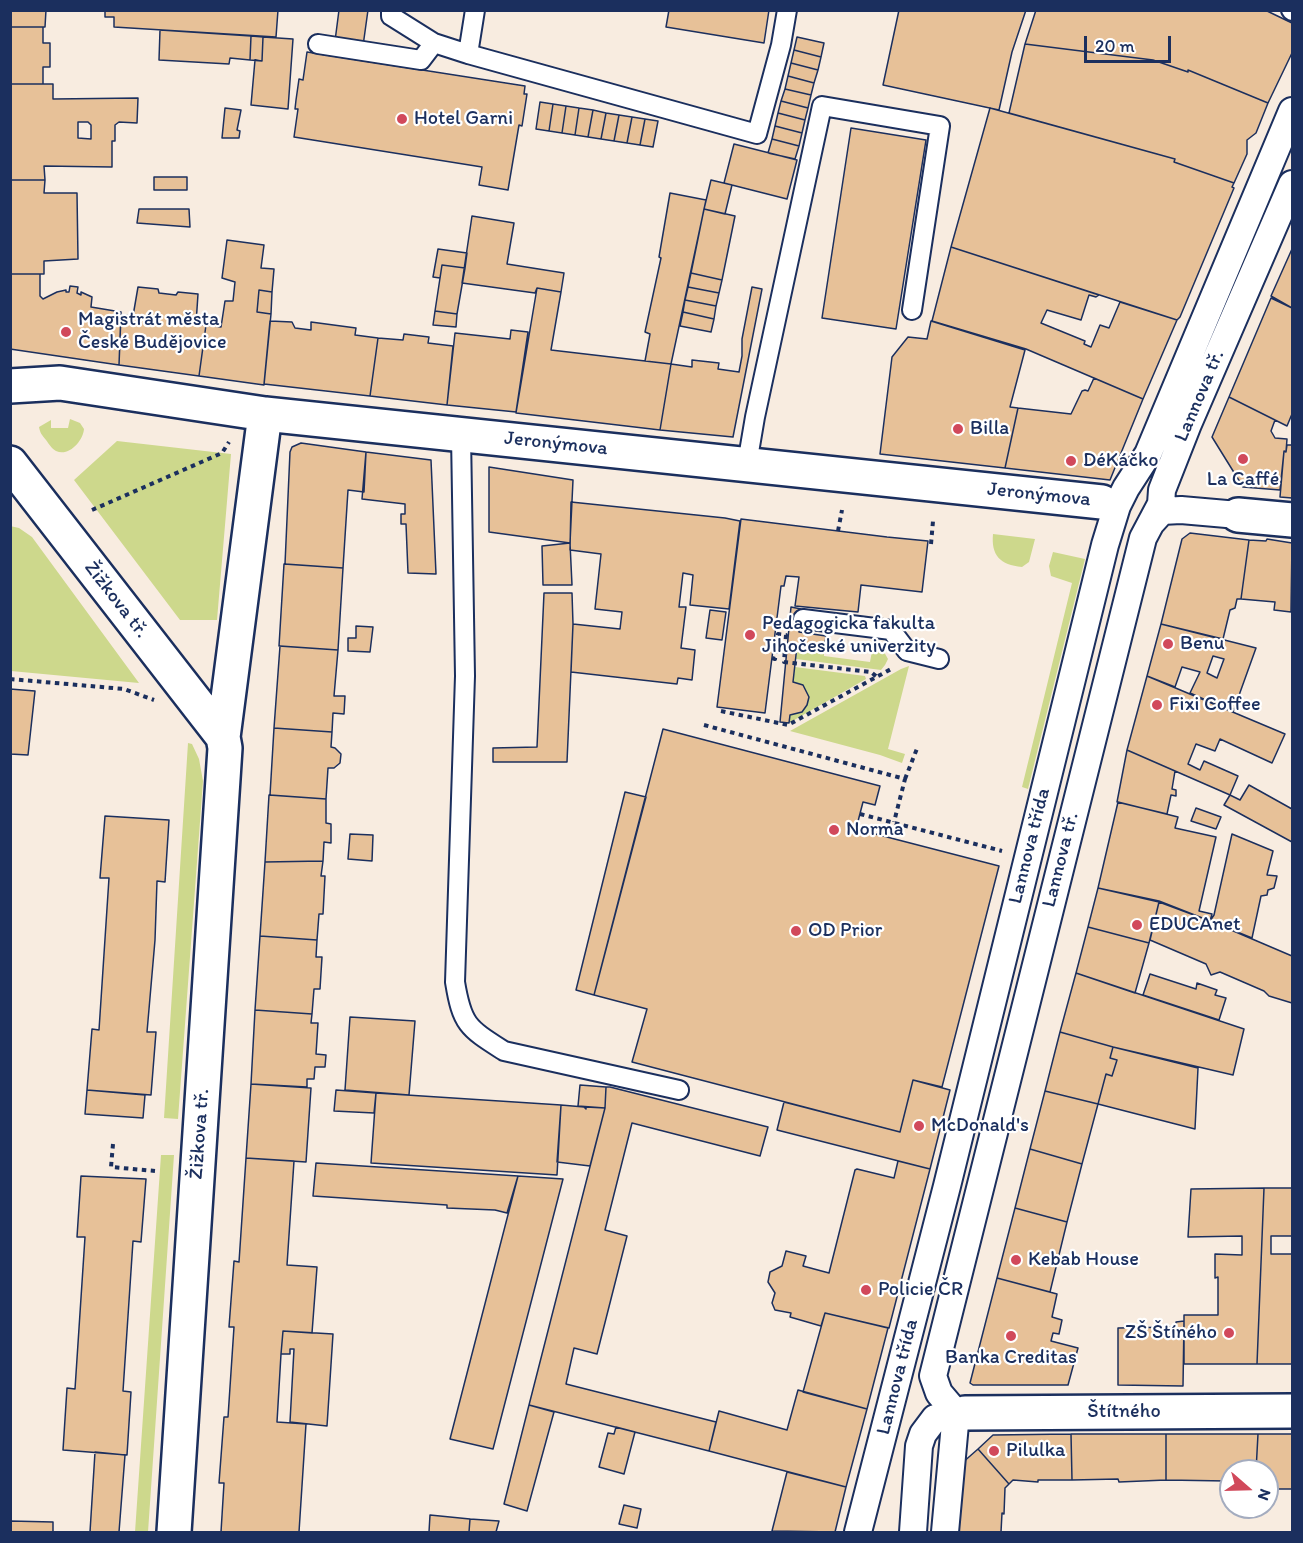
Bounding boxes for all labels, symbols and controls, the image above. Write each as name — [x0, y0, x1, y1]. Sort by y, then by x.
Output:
scale bar — [1087, 24, 1174, 62]
text: 20 m — [1095, 35, 1135, 57]
place label: Hotel Garni — [414, 107, 513, 131]
marker: Hotel Garni — [395, 112, 409, 126]
place label: Magistrát města České Budějovice — [78, 308, 226, 355]
marker: Magistrát města České Budějovice — [59, 325, 73, 339]
street label: Lannova tř. — [1170, 347, 1230, 445]
place label: Billa — [970, 417, 1009, 441]
marker: Billa — [951, 422, 965, 436]
street label: Jeronýmova — [503, 427, 609, 461]
place label: DéKáčko — [1083, 449, 1158, 473]
marker: La Caffé — [1236, 452, 1250, 466]
marker: DéKáčko — [1064, 454, 1078, 468]
place label: La Caffé — [1207, 468, 1279, 492]
street label: Jeronýmova — [986, 478, 1092, 512]
street label: Žižkova tř. — [79, 557, 153, 643]
place label: Pedagogicka fakulta Jihočeské univerzity — [762, 612, 936, 659]
marker: Pedagogicka fakulta Jihočeské univerzity — [743, 628, 757, 642]
place label: Benu — [1180, 632, 1225, 656]
marker: Benu — [1161, 637, 1175, 651]
place label: Fixi Coffee — [1169, 693, 1261, 717]
marker: Fixi Coffee — [1150, 698, 1164, 712]
street label: Lannova třída — [1004, 786, 1056, 906]
street label: Lannova tř. — [1038, 810, 1084, 910]
place label: Norma — [846, 818, 904, 842]
marker: Norma — [827, 823, 841, 837]
place label: EDUCAnet — [1149, 913, 1241, 937]
marker: EDUCAnet — [1130, 918, 1144, 932]
place label: OD Prior — [808, 919, 882, 943]
marker: OD Prior — [789, 924, 803, 938]
street label: Žižkova tř. — [185, 1088, 215, 1180]
place label: McDonald's — [931, 1114, 1029, 1138]
marker: McDonald's — [912, 1119, 926, 1133]
place label: Kebab House — [1028, 1248, 1139, 1272]
marker: Kebab House — [1009, 1253, 1023, 1267]
place label: Policie ČR — [878, 1278, 963, 1302]
marker: Policie ČR — [859, 1283, 873, 1297]
street label: Lannova třída — [872, 1317, 924, 1437]
place label: ZŠ Štíného — [1125, 1321, 1217, 1345]
marker: ZŠ Štíného — [1222, 1326, 1236, 1340]
marker: Banka Creditas — [1004, 1329, 1018, 1343]
place label: Banka Creditas — [945, 1346, 1077, 1370]
street label: Štítného — [1087, 1400, 1161, 1424]
place label: Pilulka — [1006, 1439, 1065, 1463]
marker: Pilulka — [987, 1444, 1001, 1458]
north arrow — [1219, 1459, 1279, 1519]
text: N — [1254, 1486, 1275, 1503]

